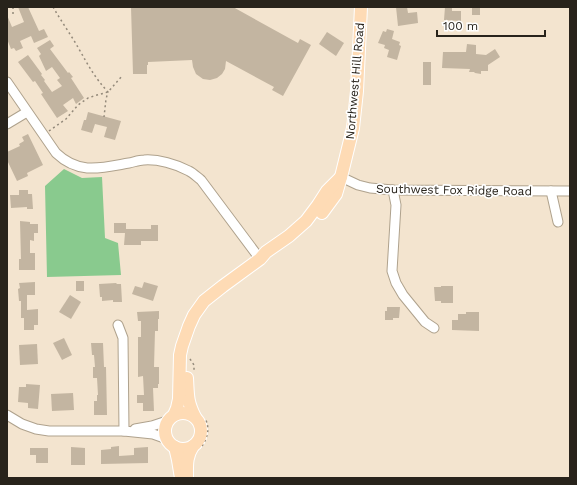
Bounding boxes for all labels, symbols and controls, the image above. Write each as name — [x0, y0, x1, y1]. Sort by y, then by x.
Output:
scale bar — [437, 12, 545, 38]
text: 100 m — [443, 19, 478, 33]
street label: Northwest Hill Road — [343, 22, 367, 140]
street label: Southwest Fox Ridge Road — [376, 182, 532, 198]

